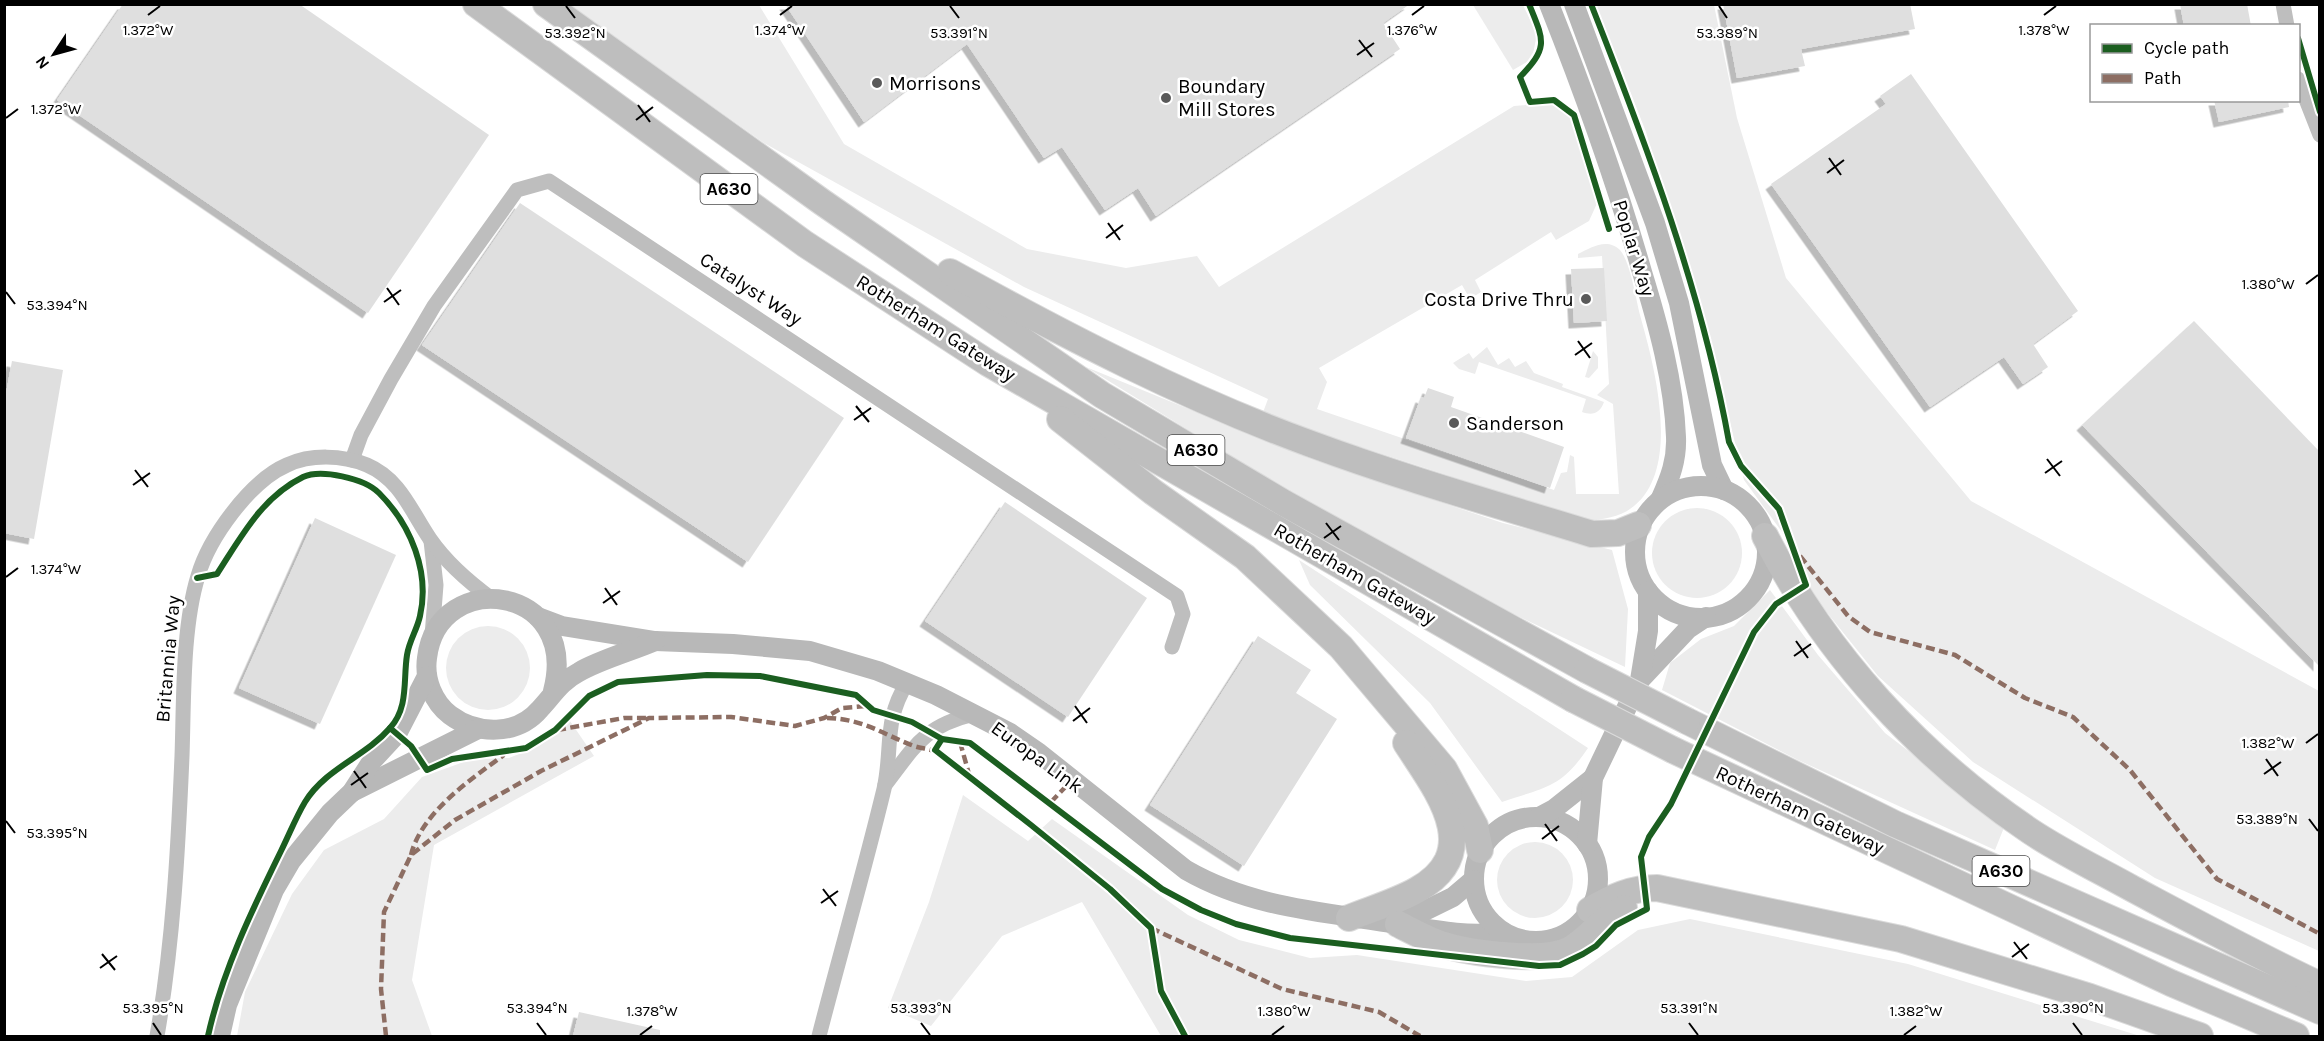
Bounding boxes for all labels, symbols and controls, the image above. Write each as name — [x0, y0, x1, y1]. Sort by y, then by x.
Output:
text: 1.372°W — [123, 21, 174, 39]
text: 1.374°W — [755, 21, 806, 39]
text: 1.376°W — [1387, 21, 1438, 39]
text: 1.378°W — [2018, 21, 2070, 39]
north arrow — [24, 24, 84, 84]
text: 53.392°N — [544, 24, 606, 42]
text: 53.391°N — [930, 24, 988, 42]
text: 53.389°N — [1696, 24, 1758, 42]
legend — [2090, 24, 2300, 102]
text: Cycle path — [2144, 37, 2229, 59]
text: N — [31, 52, 53, 73]
text: Path — [2144, 67, 2182, 89]
place label: Morrisons — [889, 72, 981, 95]
place label: Boundary Mill Stores — [1178, 75, 1275, 121]
marker: Morrisons — [870, 76, 884, 90]
marker: Boundary Mill Stores — [1159, 91, 1173, 105]
text: 1.372°W — [31, 100, 82, 118]
road number: A630 — [700, 174, 758, 204]
street label: Poplar Way — [1608, 197, 1660, 299]
street label: Catalyst Way — [696, 247, 806, 331]
street label: Rotherham Gateway — [852, 270, 1020, 386]
text: 1.380°W — [2241, 275, 2295, 293]
place label: Costa Drive Thru — [1424, 288, 1574, 311]
marker: Costa Drive Thru — [1579, 292, 1593, 306]
text: 53.394°N — [26, 296, 88, 314]
place label: Sanderson — [1466, 412, 1564, 435]
marker: Sanderson — [1447, 416, 1461, 430]
road number: A630 — [1168, 435, 1224, 465]
street label: Rotherham Gateway — [1270, 518, 1440, 630]
text: 1.374°W — [31, 560, 82, 578]
street label: Britannia Way — [151, 594, 185, 724]
street label: Europa Link — [987, 716, 1087, 798]
text: 1.382°W — [2242, 734, 2295, 752]
street label: Rotherham Gateway — [1712, 761, 1888, 859]
text: 53.389°N — [2236, 810, 2298, 828]
text: 53.395°N — [26, 824, 88, 842]
road number: A630 — [1972, 856, 2030, 886]
text: 53.395°N — [122, 999, 184, 1017]
text: 53.394°N — [506, 999, 568, 1017]
text: 53.393°N — [890, 999, 952, 1017]
text: 53.391°N — [1660, 999, 1718, 1017]
text: 53.390°N — [2042, 999, 2104, 1017]
text: 1.378°W — [626, 1002, 678, 1020]
text: 1.380°W — [1257, 1002, 1311, 1020]
text: 1.382°W — [1890, 1002, 1943, 1020]

